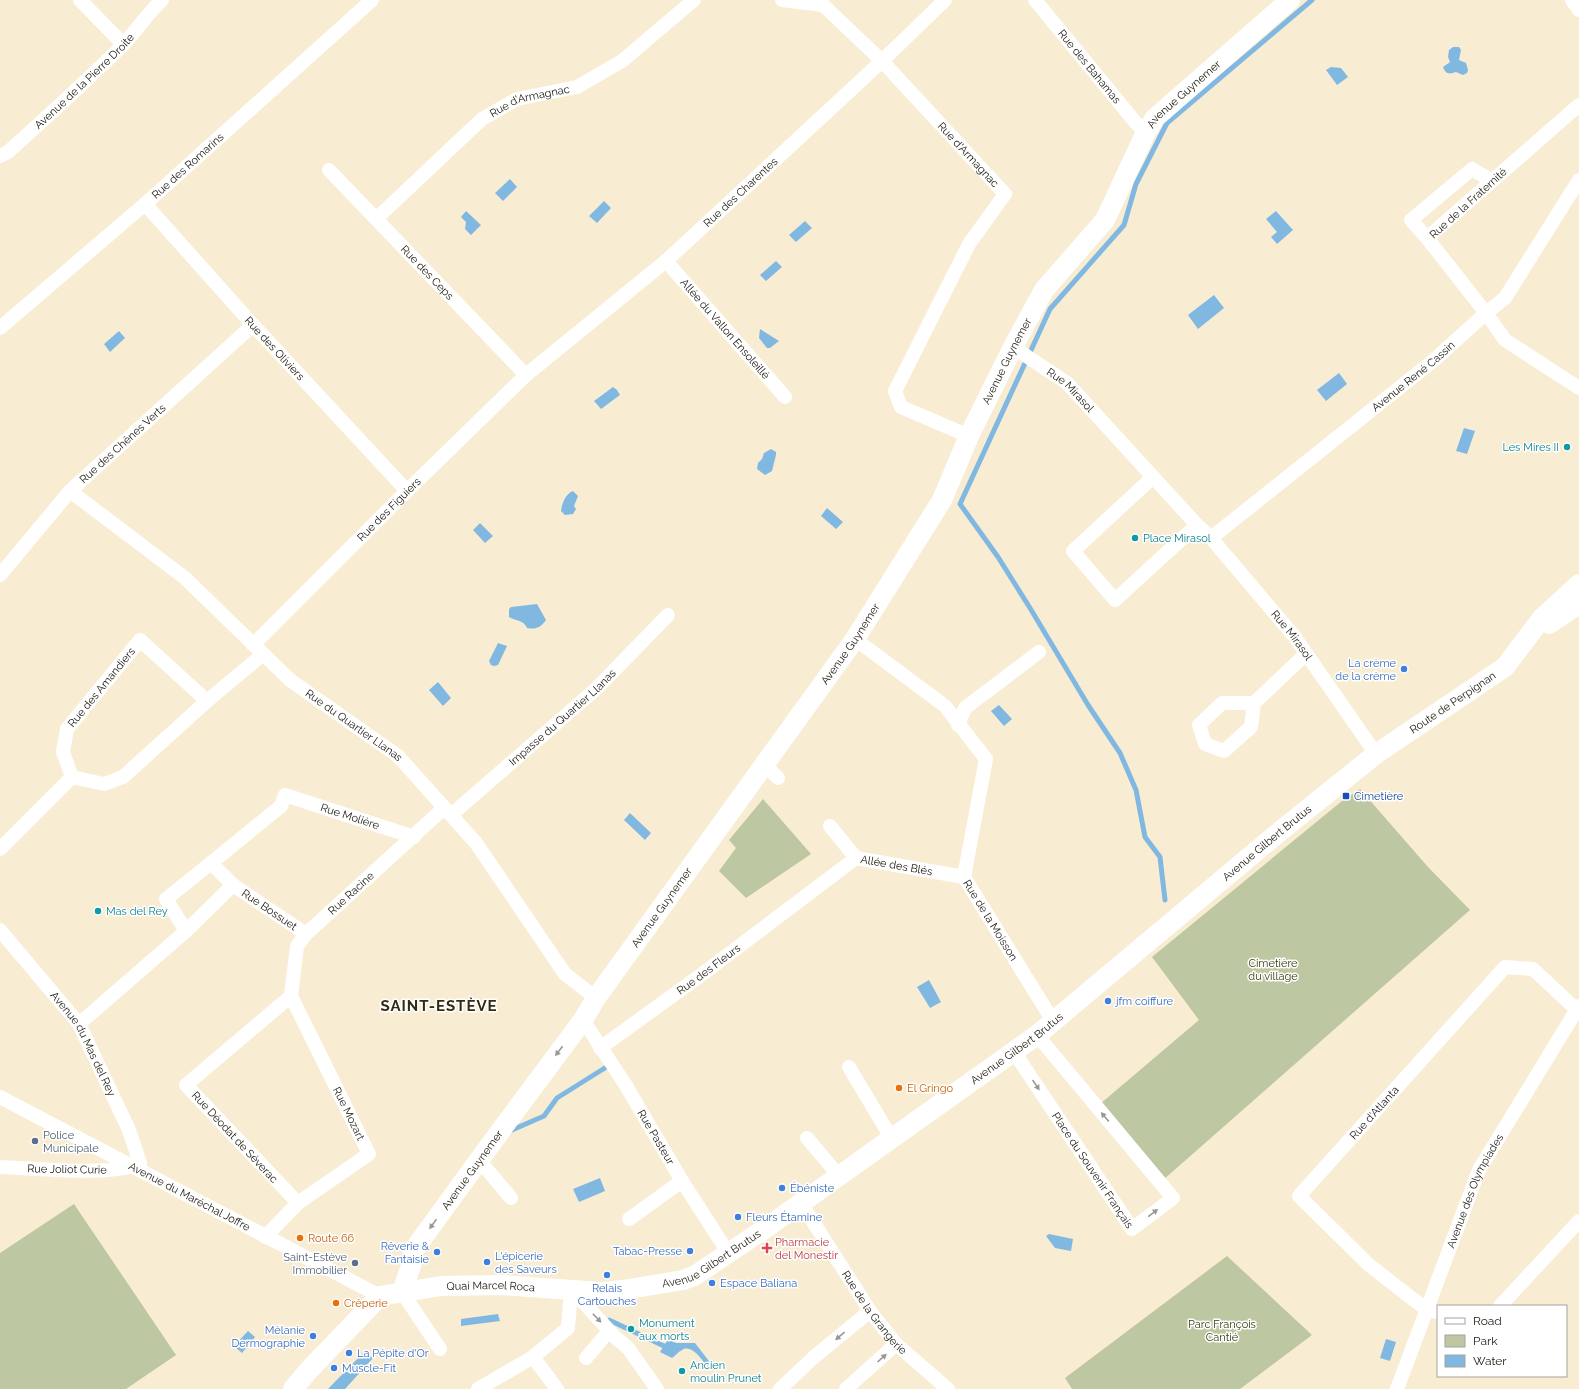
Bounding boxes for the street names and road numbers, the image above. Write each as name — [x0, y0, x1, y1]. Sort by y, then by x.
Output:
street label: Rue des Bahamas — [1055, 27, 1123, 106]
street label: Avenue de la Pierre Droite — [32, 31, 137, 132]
street label: Avenue Guynemer — [1144, 58, 1223, 131]
street label: Rue d'Armagnac — [487, 83, 571, 120]
street label: Rue d'Armagnac — [935, 120, 1001, 190]
street label: Rue des Romarins — [149, 131, 226, 202]
street label: Rue des Charentes — [701, 155, 781, 230]
street label: Rue de la Fraternité — [1427, 165, 1510, 241]
street label: Rue des Ceps — [398, 243, 456, 303]
street label: Allée du Vallon Ensoleillé — [678, 276, 773, 382]
street label: Rue des Oliviers — [242, 314, 307, 383]
street label: Avenue Guynemer — [980, 316, 1035, 407]
street label: Avenue René Cassin — [1369, 338, 1458, 414]
street label: Rue Mirasol — [1044, 365, 1096, 415]
street label: Rue des Chênes Verts — [77, 402, 168, 486]
street label: Rue des Figuiers — [355, 475, 424, 544]
street label: Avenue Guynemer — [818, 601, 883, 687]
street label: Rue Mirasol — [1268, 608, 1315, 663]
street label: Rue des Amandiers — [65, 645, 138, 730]
street label: Impasse du Quartier Llanas — [506, 667, 619, 769]
street label: Route de Perpignan — [1407, 669, 1498, 736]
street label: Rue du Quartier Llanas — [303, 687, 405, 764]
street label: Rue Molière — [319, 801, 381, 832]
street label: Avenue Gilbert Brutus — [1220, 803, 1314, 884]
street label: Allée des Blés — [860, 853, 933, 878]
street label: Avenue Guynemer — [629, 865, 695, 950]
street label: Rue Racine — [326, 869, 377, 918]
street label: Rue de la Moisson — [960, 877, 1020, 963]
street label: Rue Bossuet — [239, 887, 300, 933]
street label: Rue des Fleurs — [674, 942, 743, 998]
street label: Avenue du Mas del Rey — [48, 989, 118, 1098]
street label: Avenue Gilbert Brutus — [968, 1010, 1066, 1087]
street label: Rue d'Atlanta — [1347, 1084, 1402, 1142]
street label: Rue Mozart — [330, 1085, 367, 1143]
street label: Rue Déodat de Séverac — [189, 1089, 280, 1186]
street label: Rue Pasteur — [635, 1107, 677, 1167]
street label: Place du Souvenir Français — [1049, 1110, 1136, 1231]
street label: Avenue Guynemer — [439, 1128, 506, 1212]
street label: Avenue des Olympiades — [1444, 1132, 1506, 1250]
street label: Avenue du Maréchal Joffre — [126, 1160, 253, 1234]
street label: Rue Joliot Curie — [27, 1162, 107, 1177]
street label: Avenue Gilbert Brutus — [661, 1227, 763, 1290]
street label: Rue de la Grangerie — [839, 1268, 910, 1358]
street label: Quai Marcel Roca — [446, 1279, 536, 1294]

